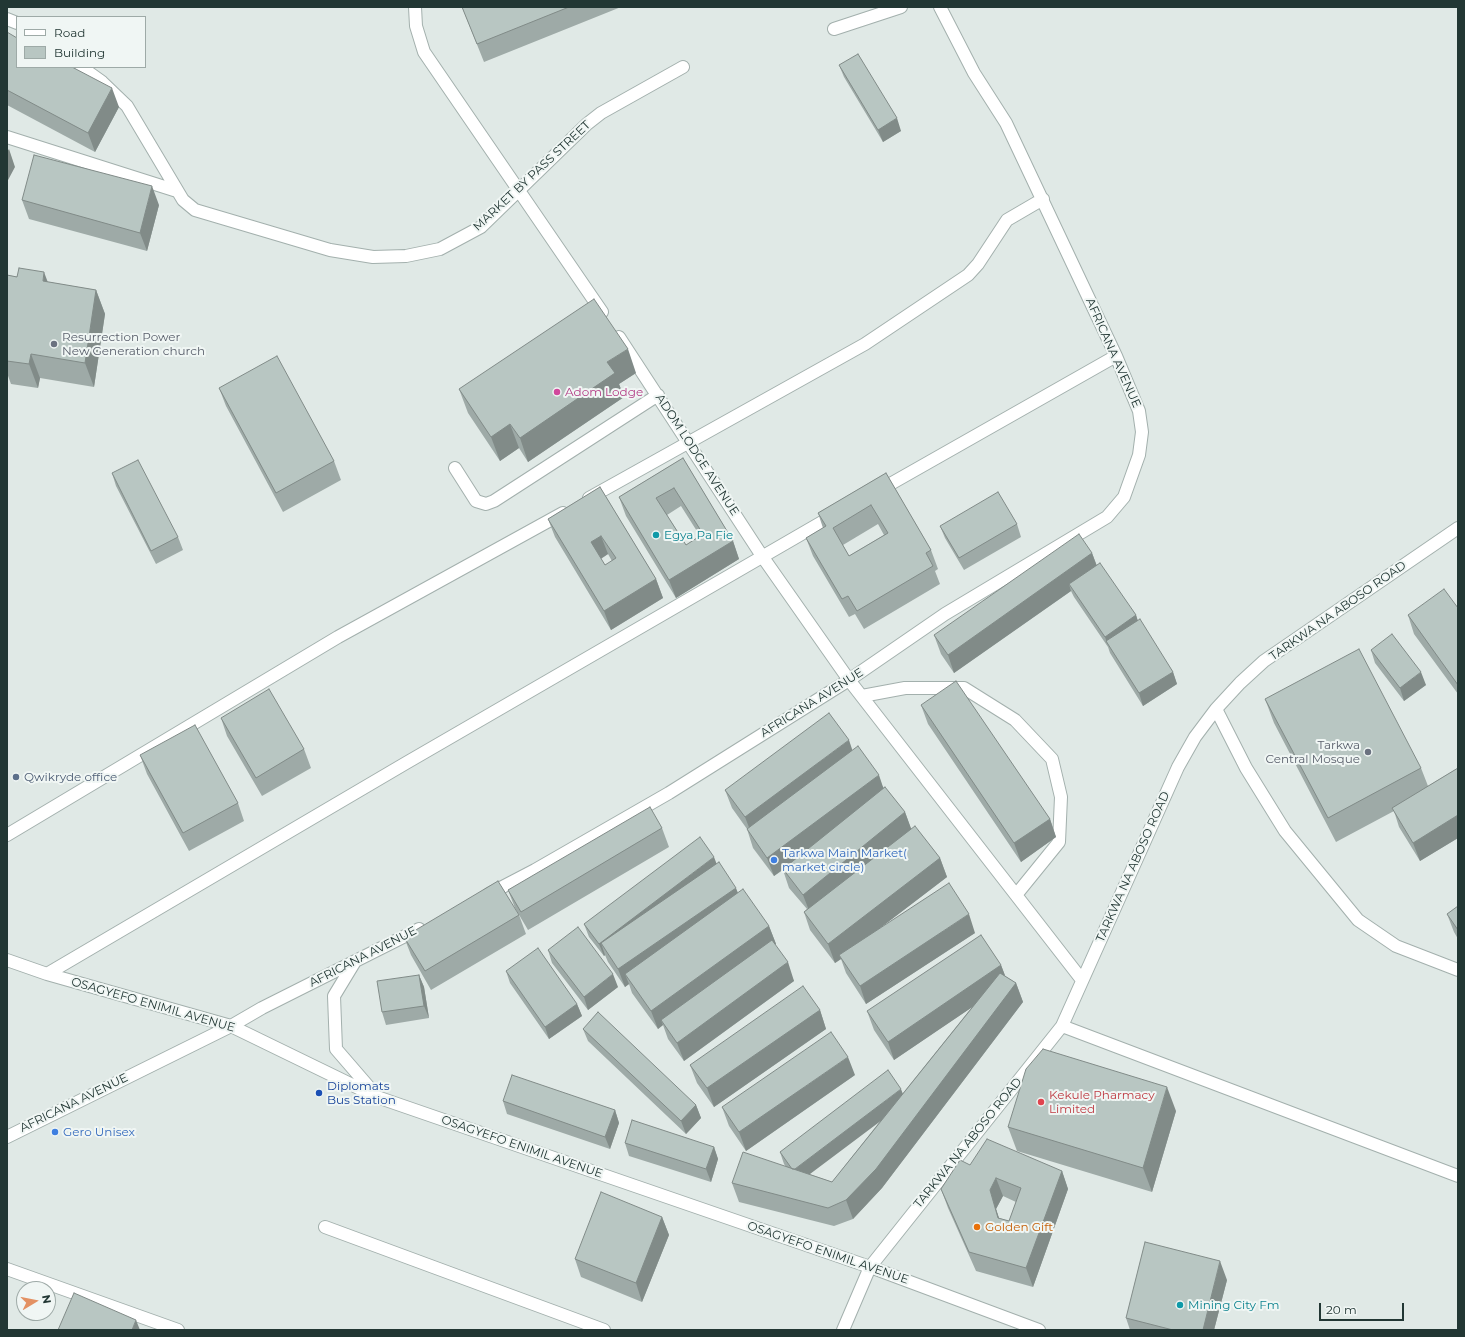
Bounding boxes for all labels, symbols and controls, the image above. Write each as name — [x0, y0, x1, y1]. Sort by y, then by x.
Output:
legend — [16, 16, 146, 68]
text: Road — [54, 25, 85, 40]
text: Building — [54, 45, 105, 60]
street label: MARKET BY PASS STREET — [470, 118, 594, 234]
street label: AFRICANA AVENUE — [1082, 296, 1144, 410]
place label: Resurrection Power New Generation church — [62, 330, 205, 358]
marker: Resurrection Power New Generation church — [49, 339, 59, 349]
place label: Adom Lodge — [565, 385, 643, 399]
marker: Adom Lodge — [552, 387, 562, 397]
street label: ADOM LODGE AVENUE — [652, 391, 742, 519]
place label: Egya Pa Fie — [664, 528, 733, 542]
marker: Egya Pa Fie — [651, 530, 661, 540]
street label: TARKWA NA ABOSO ROAD — [1267, 558, 1409, 664]
street label: AFRICANA AVENUE — [758, 665, 866, 741]
place label: Tarkwa Central Mosque — [1265, 738, 1360, 766]
marker: Tarkwa Central Mosque — [1363, 747, 1373, 757]
place label: Qwikryde office — [24, 770, 117, 784]
marker: Qwikryde office — [11, 772, 21, 782]
street label: TARKWA NA ABOSO ROAD — [1093, 789, 1173, 945]
place label: Tarkwa Main Market( market circle) — [782, 846, 907, 874]
marker: Tarkwa Main Market( market circle) — [769, 855, 779, 865]
street label: AFRICANA AVENUE — [307, 924, 419, 990]
street label: OSAGYEFO ENIMIL AVENUE — [69, 975, 237, 1035]
street label: AFRICANA AVENUE — [18, 1071, 130, 1135]
street label: TARKWA NA ABOSO ROAD — [911, 1075, 1025, 1211]
place label: Diplomats Bus Station — [327, 1079, 396, 1107]
marker: Diplomats Bus Station — [314, 1088, 324, 1098]
place label: Kekule Pharmacy Limited — [1049, 1088, 1155, 1116]
marker: Kekule Pharmacy Limited — [1036, 1097, 1046, 1107]
street label: OSAGYEFO ENIMIL AVENUE — [439, 1113, 605, 1181]
place label: Gero Unisex — [63, 1125, 135, 1139]
marker: Gero Unisex — [50, 1127, 60, 1137]
street label: OSAGYEFO ENIMIL AVENUE — [745, 1219, 911, 1287]
place label: Golden Gift — [985, 1220, 1053, 1234]
marker: Golden Gift — [972, 1222, 982, 1232]
north arrow — [16, 1281, 56, 1321]
text: N — [39, 1293, 54, 1305]
scale bar — [1321, 1295, 1406, 1321]
place label: Mining City Fm — [1188, 1298, 1279, 1312]
marker: Mining City Fm — [1175, 1300, 1185, 1310]
text: 20 m — [1326, 1302, 1357, 1317]

